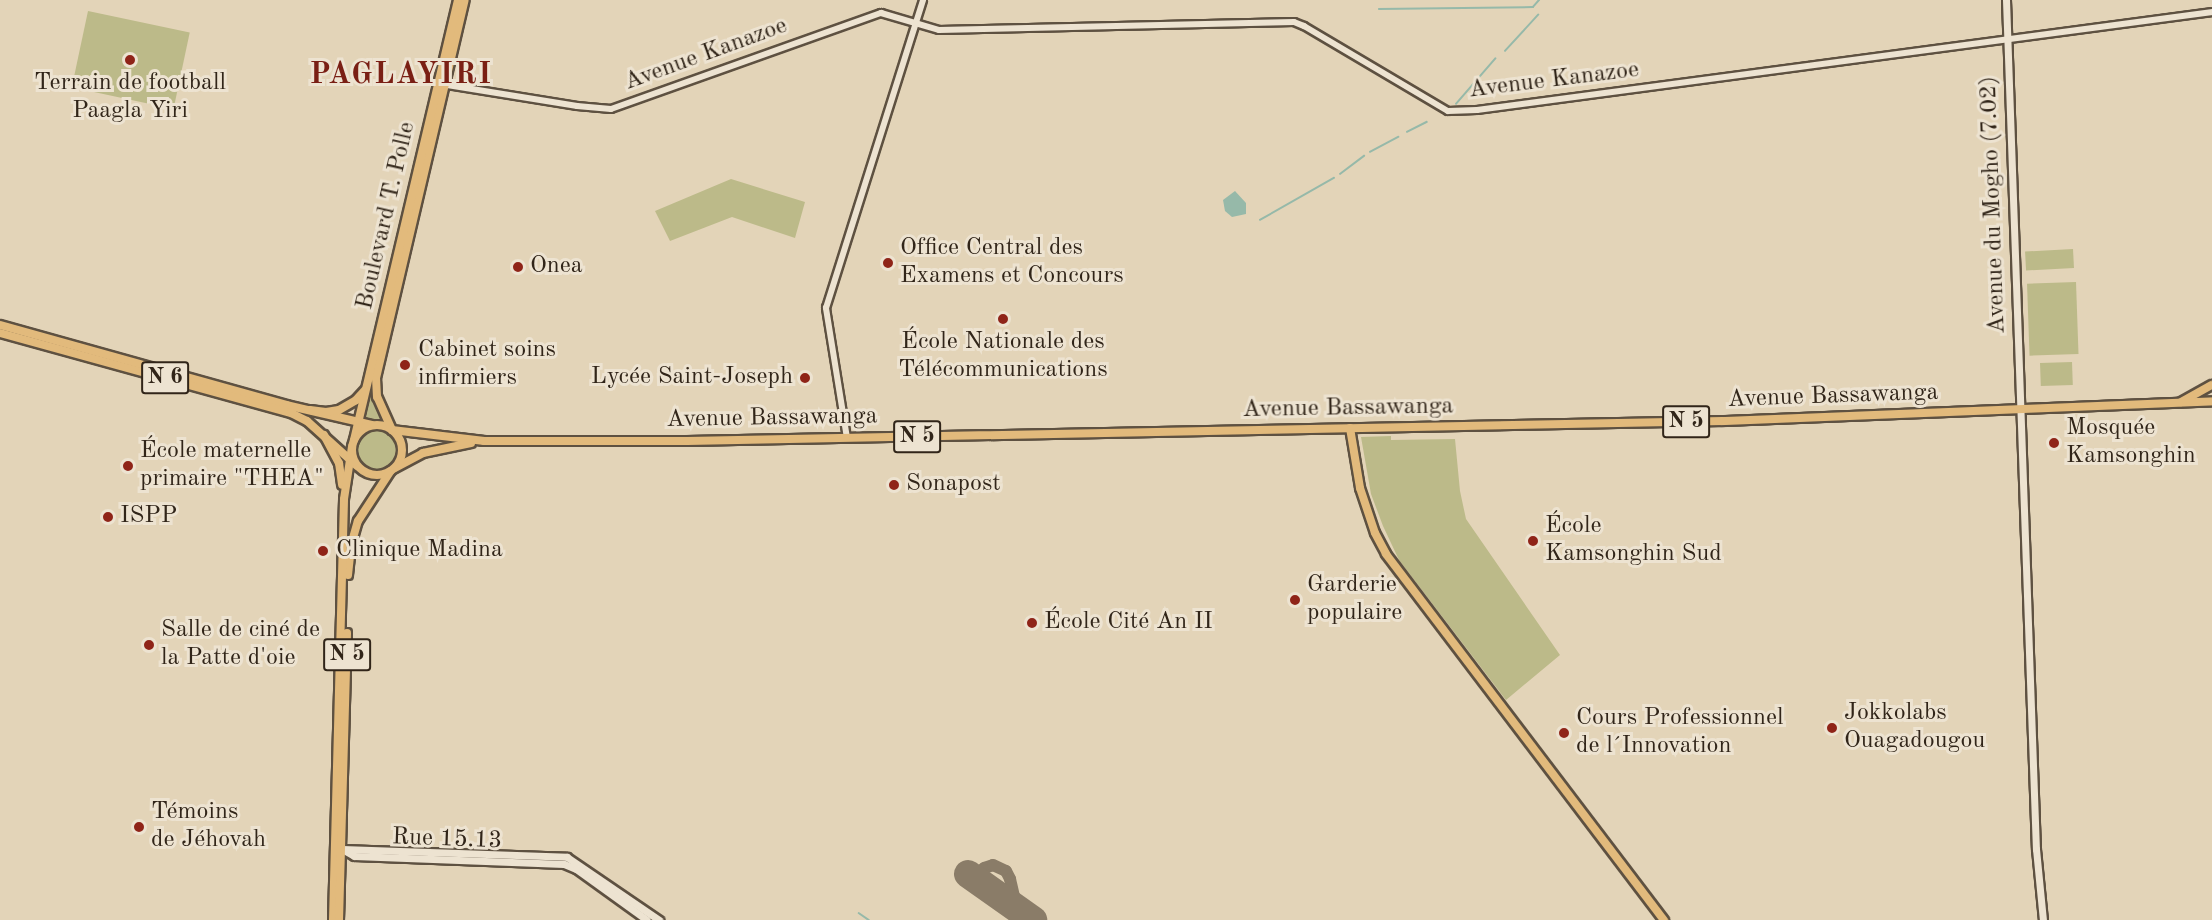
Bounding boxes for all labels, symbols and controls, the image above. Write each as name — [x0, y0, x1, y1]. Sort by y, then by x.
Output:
street label: Avenue Kanazoe — [621, 12, 791, 98]
marker: Terrain de football Paagla Yiri — [123, 53, 137, 67]
street label: Avenue Kanazoe — [1467, 56, 1641, 106]
district label: PAGLAYIRI — [309, 57, 493, 93]
place label: Terrain de football Paagla Yiri — [34, 70, 226, 126]
street label: Avenue du Mogho (7.02) — [1975, 76, 2013, 334]
street label: Boulevard T. Polle — [351, 119, 423, 313]
place label: Office Central des Examens et Concours — [900, 235, 1124, 291]
place label: Onea — [530, 253, 583, 281]
marker: Office Central des Examens et Concours — [881, 256, 895, 270]
marker: Onea — [511, 260, 525, 274]
marker: École Nationale des Télécommunications — [996, 312, 1010, 326]
place label: École Nationale des Télécommunications — [898, 329, 1108, 385]
place label: Cabinet soins infirmiers — [418, 337, 556, 393]
marker: Cabinet soins infirmiers — [396, 356, 414, 374]
road number: N 6 — [141, 359, 189, 397]
place label: Lycée Saint-Joseph — [591, 364, 793, 392]
marker: Lycée Saint-Joseph — [798, 371, 812, 385]
street label: Avenue Bassawanga — [1727, 379, 1939, 415]
street label: Avenue Bassawanga — [1242, 393, 1454, 425]
street label: Avenue Bassawanga — [666, 403, 878, 435]
road number: N 5 — [1662, 403, 1710, 441]
place label: Mosquée Kamsonghin — [2066, 415, 2196, 471]
road number: N 5 — [893, 418, 941, 456]
marker: Mosquée Kamsonghin — [2047, 436, 2061, 450]
place label: École maternelle primaire "THEA" — [140, 438, 324, 494]
marker: École maternelle primaire "THEA" — [121, 459, 135, 473]
place label: Sonapost — [906, 471, 1001, 499]
marker: Sonapost — [887, 478, 901, 492]
place label: ISPP — [120, 503, 177, 531]
marker: ISPP — [101, 510, 115, 524]
place label: École Kamsonghin Sud — [1545, 513, 1722, 569]
marker: École Kamsonghin Sud — [1526, 534, 1540, 548]
place label: Clinique Madina — [336, 537, 503, 565]
marker: Clinique Madina — [314, 542, 332, 560]
place label: Garderie populaire — [1307, 572, 1402, 628]
marker: Garderie populaire — [1288, 593, 1302, 607]
place label: École Cité An II — [1044, 609, 1213, 637]
marker: École Cité An II — [1025, 616, 1039, 630]
place label: Salle de ciné de la Patte d'oie — [161, 617, 320, 673]
road number: N 5 — [323, 636, 371, 674]
marker: Salle de ciné de la Patte d'oie — [142, 638, 156, 652]
place label: Jokkolabs Ouagadougou — [1844, 700, 1985, 756]
place label: Cours Professionnel de l´Innovation — [1576, 705, 1783, 761]
marker: Jokkolabs Ouagadougou — [1825, 721, 1839, 735]
marker: Cours Professionnel de l´Innovation — [1557, 726, 1571, 740]
place label: Témoins de Jéhovah — [151, 799, 266, 855]
marker: Témoins de Jéhovah — [132, 820, 146, 834]
street label: Rue 15.13 — [391, 824, 503, 856]

